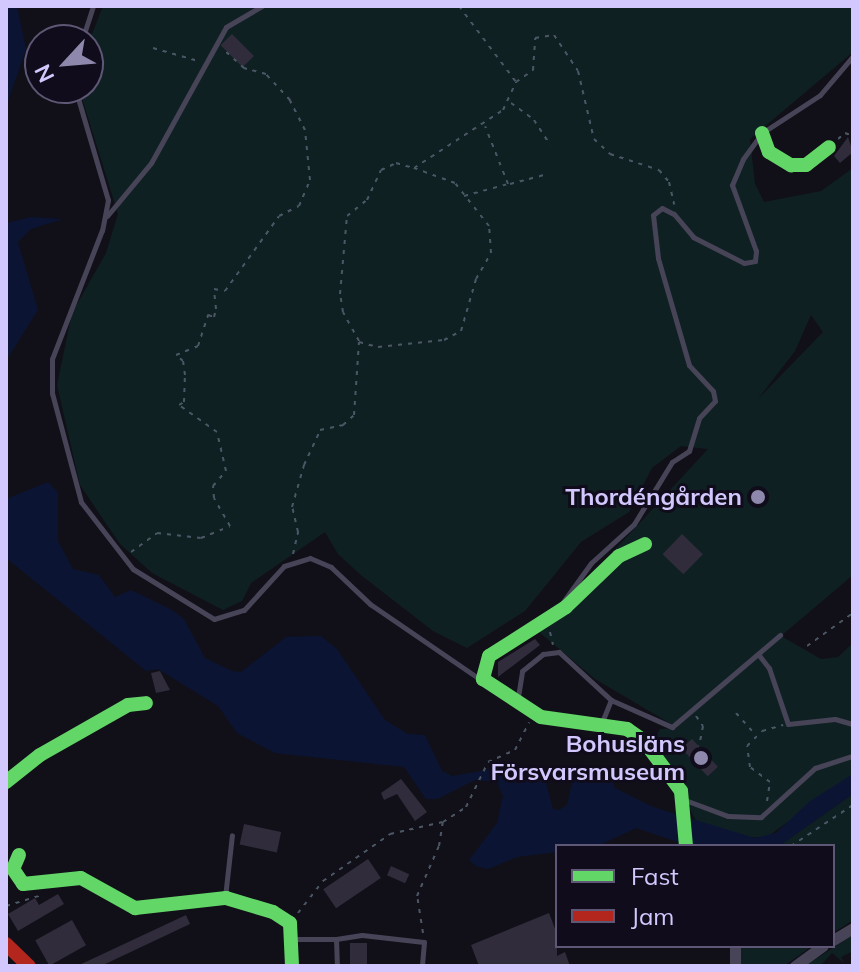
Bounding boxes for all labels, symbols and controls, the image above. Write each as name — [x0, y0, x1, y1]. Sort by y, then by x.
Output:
north arrow — [24, 24, 104, 104]
text: N — [28, 60, 60, 87]
place label: Thordéngården — [565, 483, 742, 511]
marker: Thordéngården — [749, 488, 767, 506]
place label: Bohusläns Försvarsmuseum — [490, 730, 685, 786]
marker: Bohusläns Försvarsmuseum — [692, 749, 710, 767]
legend — [555, 844, 835, 948]
text: Fast — [631, 861, 679, 891]
text: Jam — [631, 901, 674, 931]

